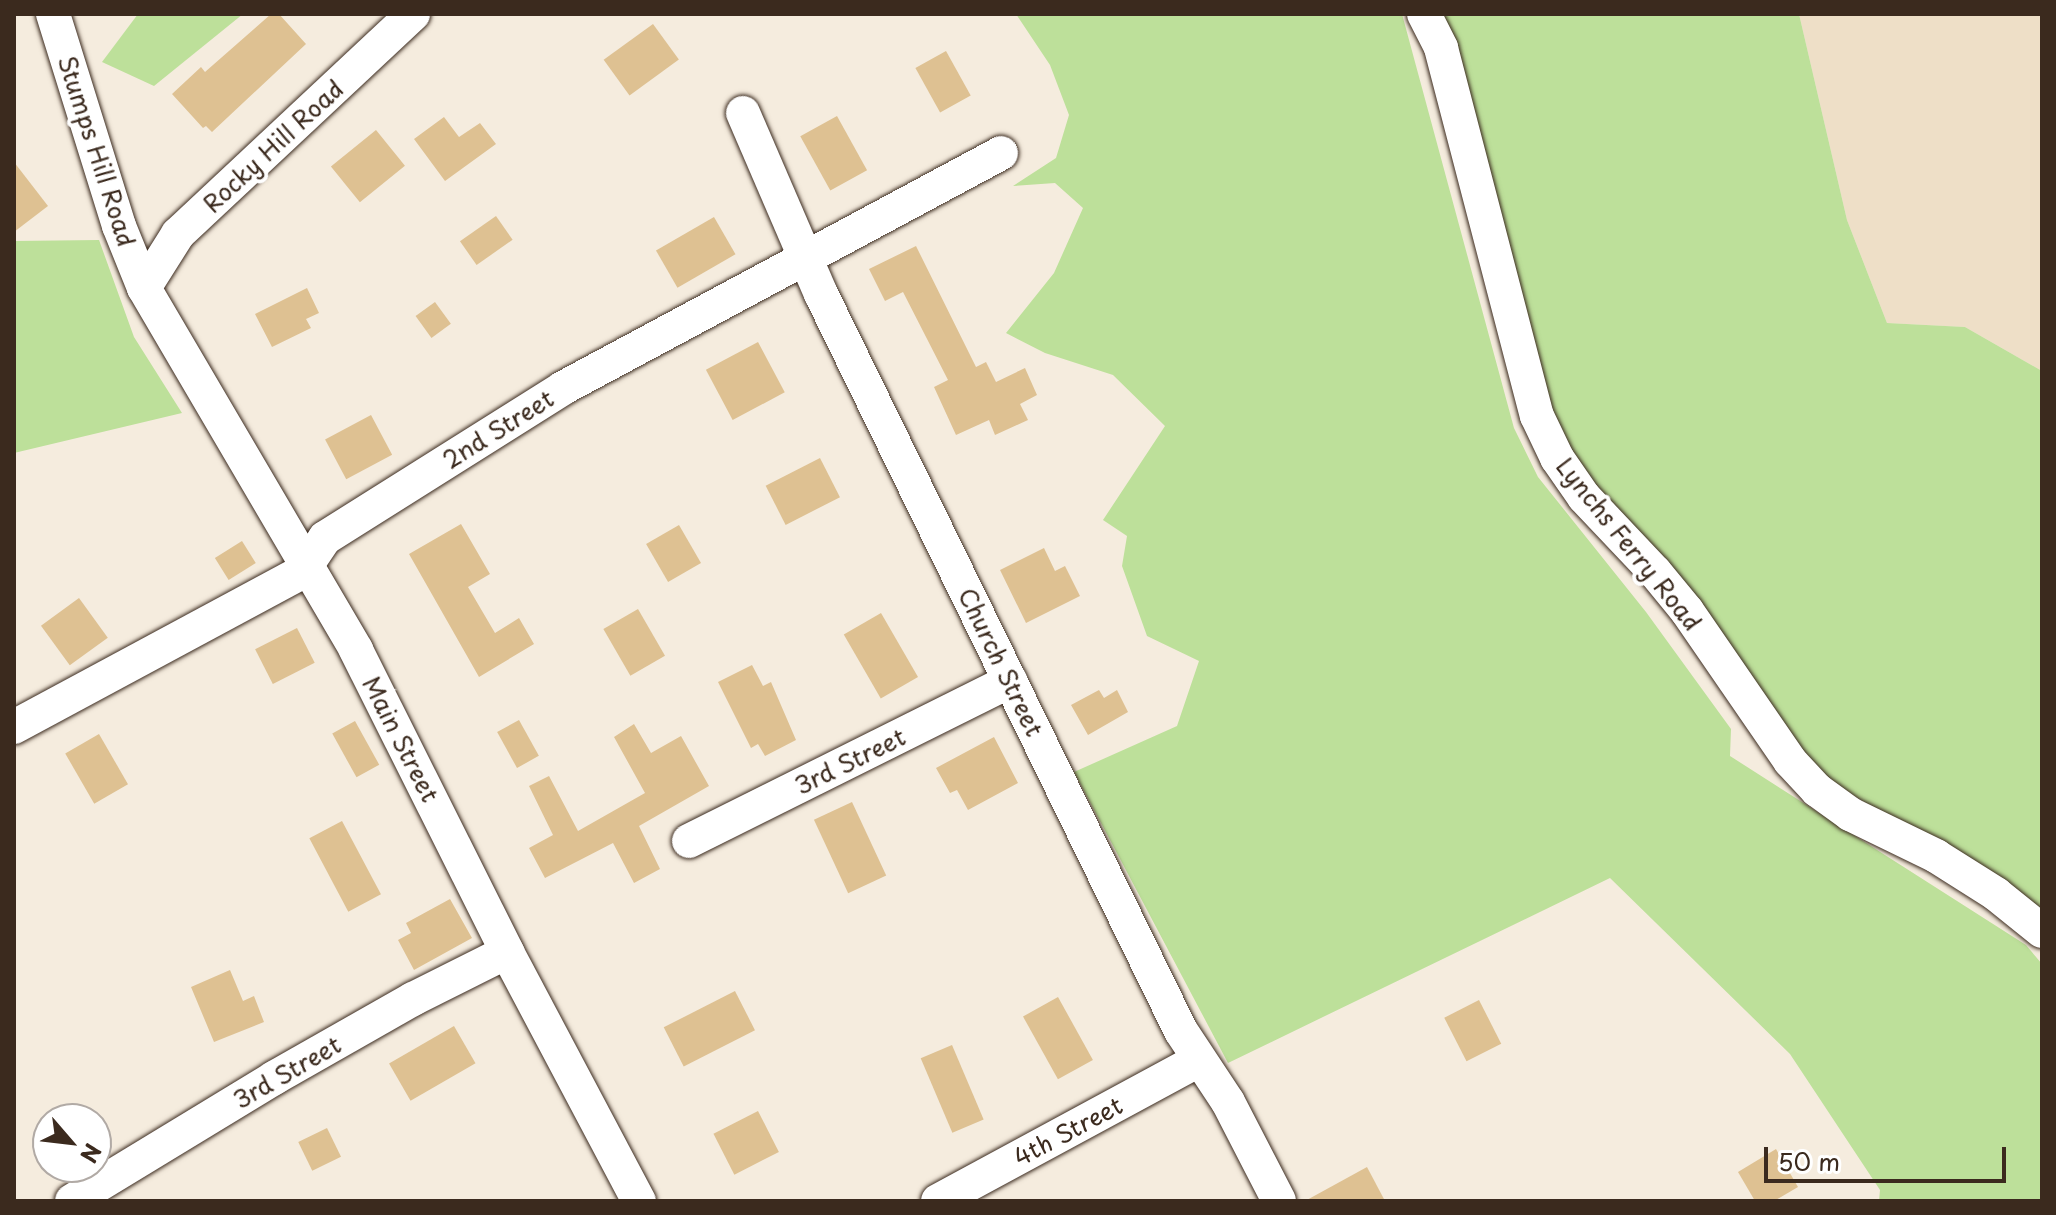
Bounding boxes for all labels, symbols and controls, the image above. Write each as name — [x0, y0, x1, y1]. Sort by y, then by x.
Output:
street label: Stumps Hill Road — [53, 52, 141, 250]
street label: Rocky Hill Road — [196, 73, 350, 219]
street label: 2nd Street — [437, 384, 559, 474]
street label: Lynchs Ferry Road — [1550, 452, 1708, 636]
street label: Church Street — [953, 583, 1049, 741]
street label: Main Street — [357, 671, 445, 807]
street label: 3rd Street — [790, 722, 910, 800]
street label: 3rd Street — [228, 1029, 346, 1115]
street label: 4th Street — [1009, 1090, 1127, 1172]
north arrow — [32, 1103, 112, 1183]
scale bar — [1768, 1131, 2010, 1181]
text: N — [73, 1138, 111, 1169]
text: 50 m — [1778, 1143, 1840, 1179]

